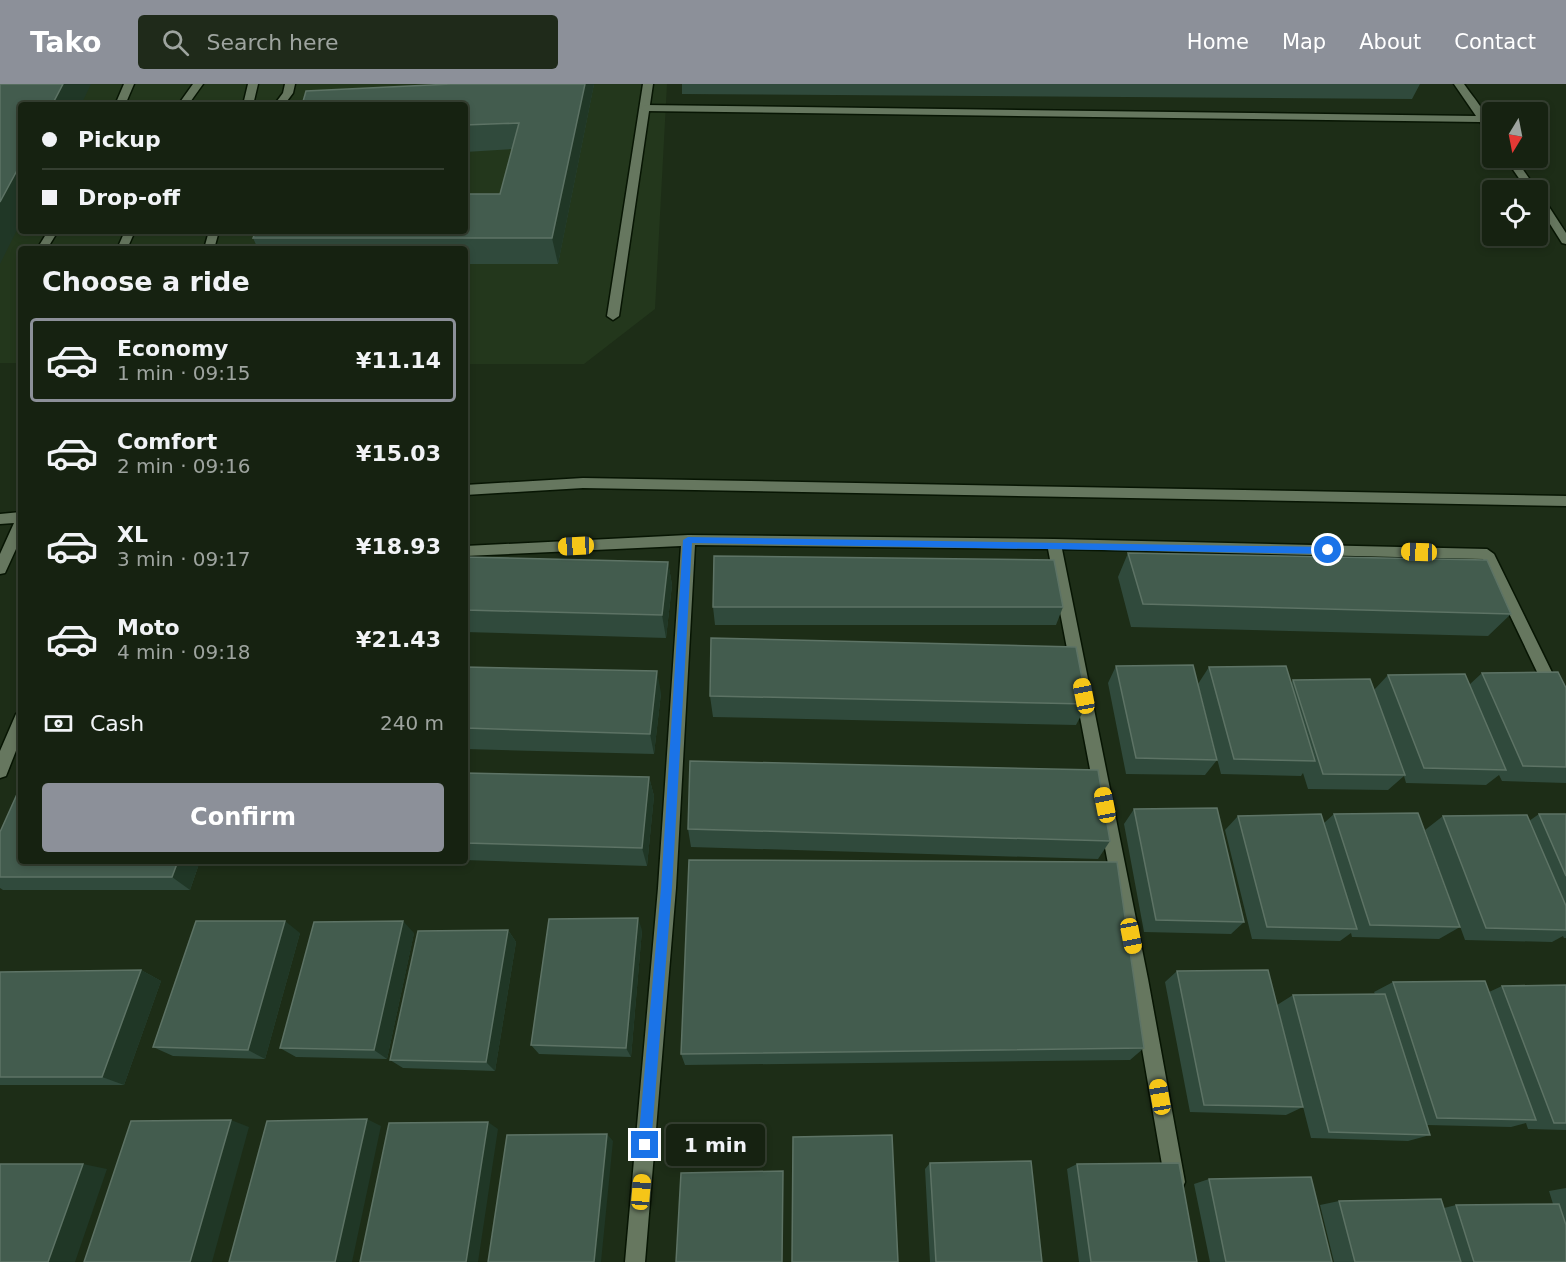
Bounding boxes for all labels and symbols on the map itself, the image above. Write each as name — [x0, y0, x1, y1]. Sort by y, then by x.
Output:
north arrow — [1482, 102, 1548, 168]
car — [558, 536, 594, 556]
route start — [1314, 536, 1341, 563]
car — [1401, 542, 1437, 562]
car — [1072, 677, 1096, 715]
car — [1093, 786, 1117, 824]
car — [1119, 917, 1143, 955]
car — [1148, 1078, 1172, 1116]
callout: 1 min — [666, 1124, 765, 1166]
route end — [631, 1131, 658, 1158]
car — [630, 1173, 652, 1211]

